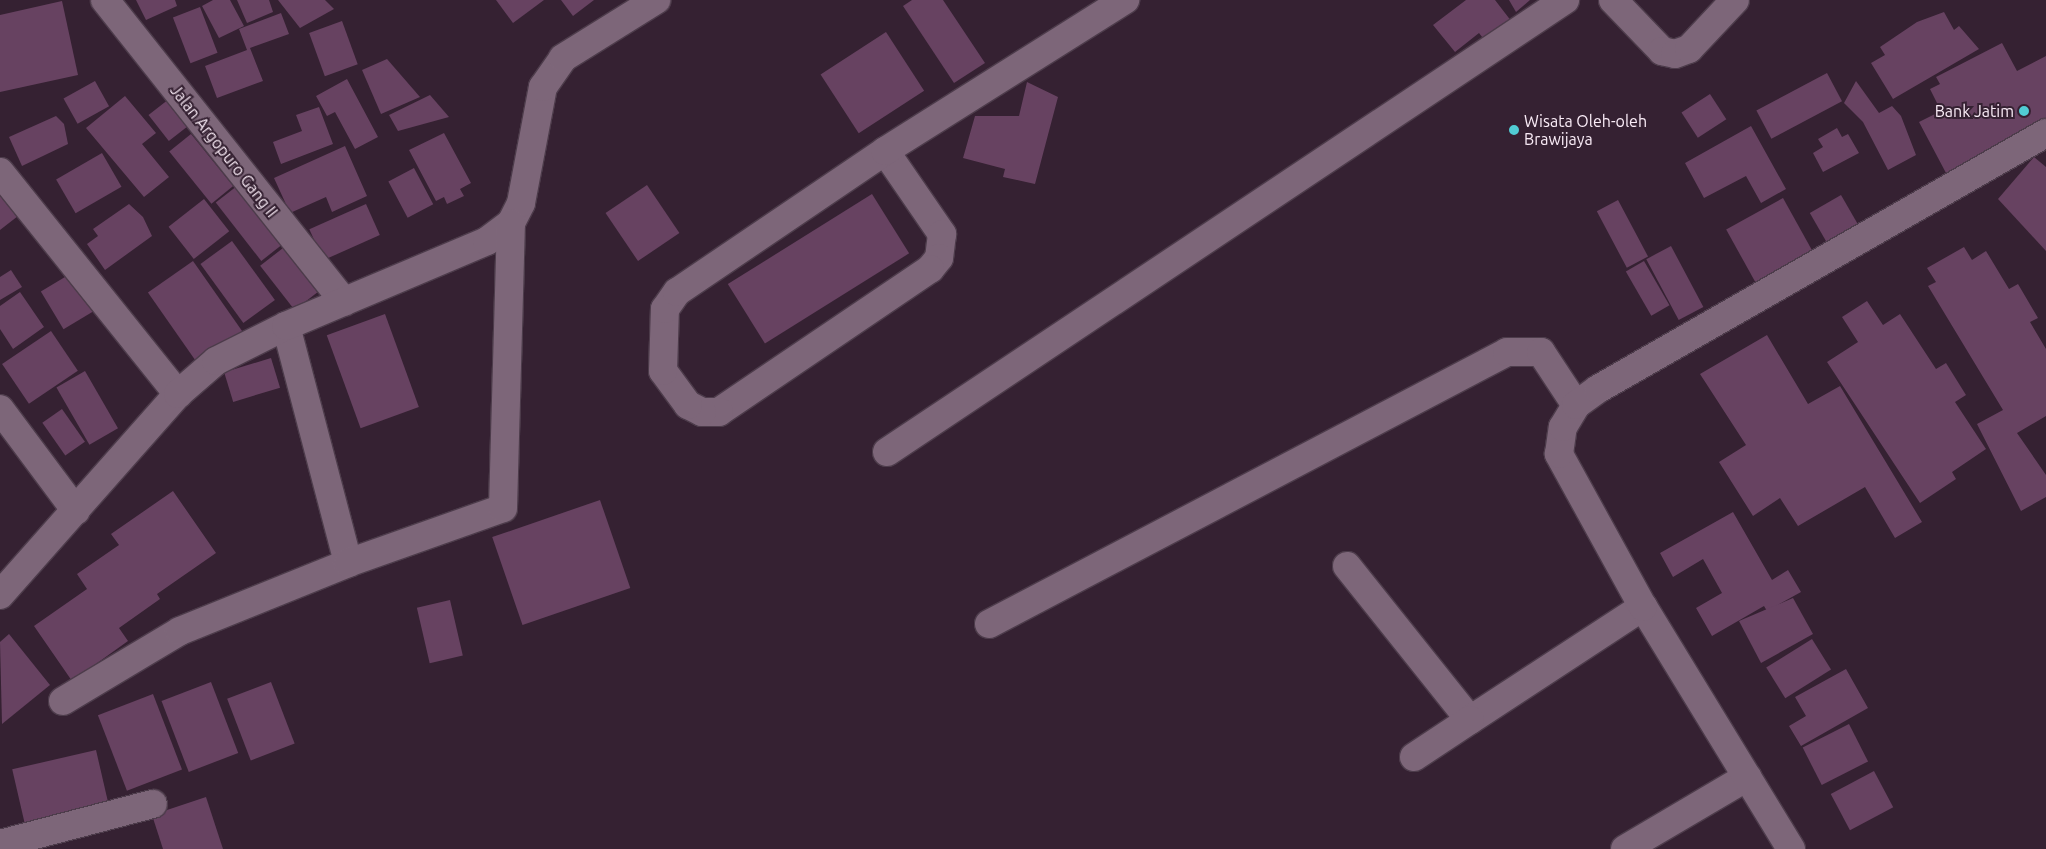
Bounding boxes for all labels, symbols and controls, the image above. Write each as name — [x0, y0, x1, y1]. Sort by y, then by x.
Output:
street label: Jalan Argopuro Gang II — [166, 81, 282, 221]
place label: Bank Jatim — [1935, 101, 2014, 121]
marker: Bank Jatim — [2018, 105, 2030, 117]
place label: Wisata Oleh-oleh Brawijaya — [1524, 111, 1647, 149]
marker: Wisata Oleh-oleh Brawijaya — [1508, 124, 1520, 136]

